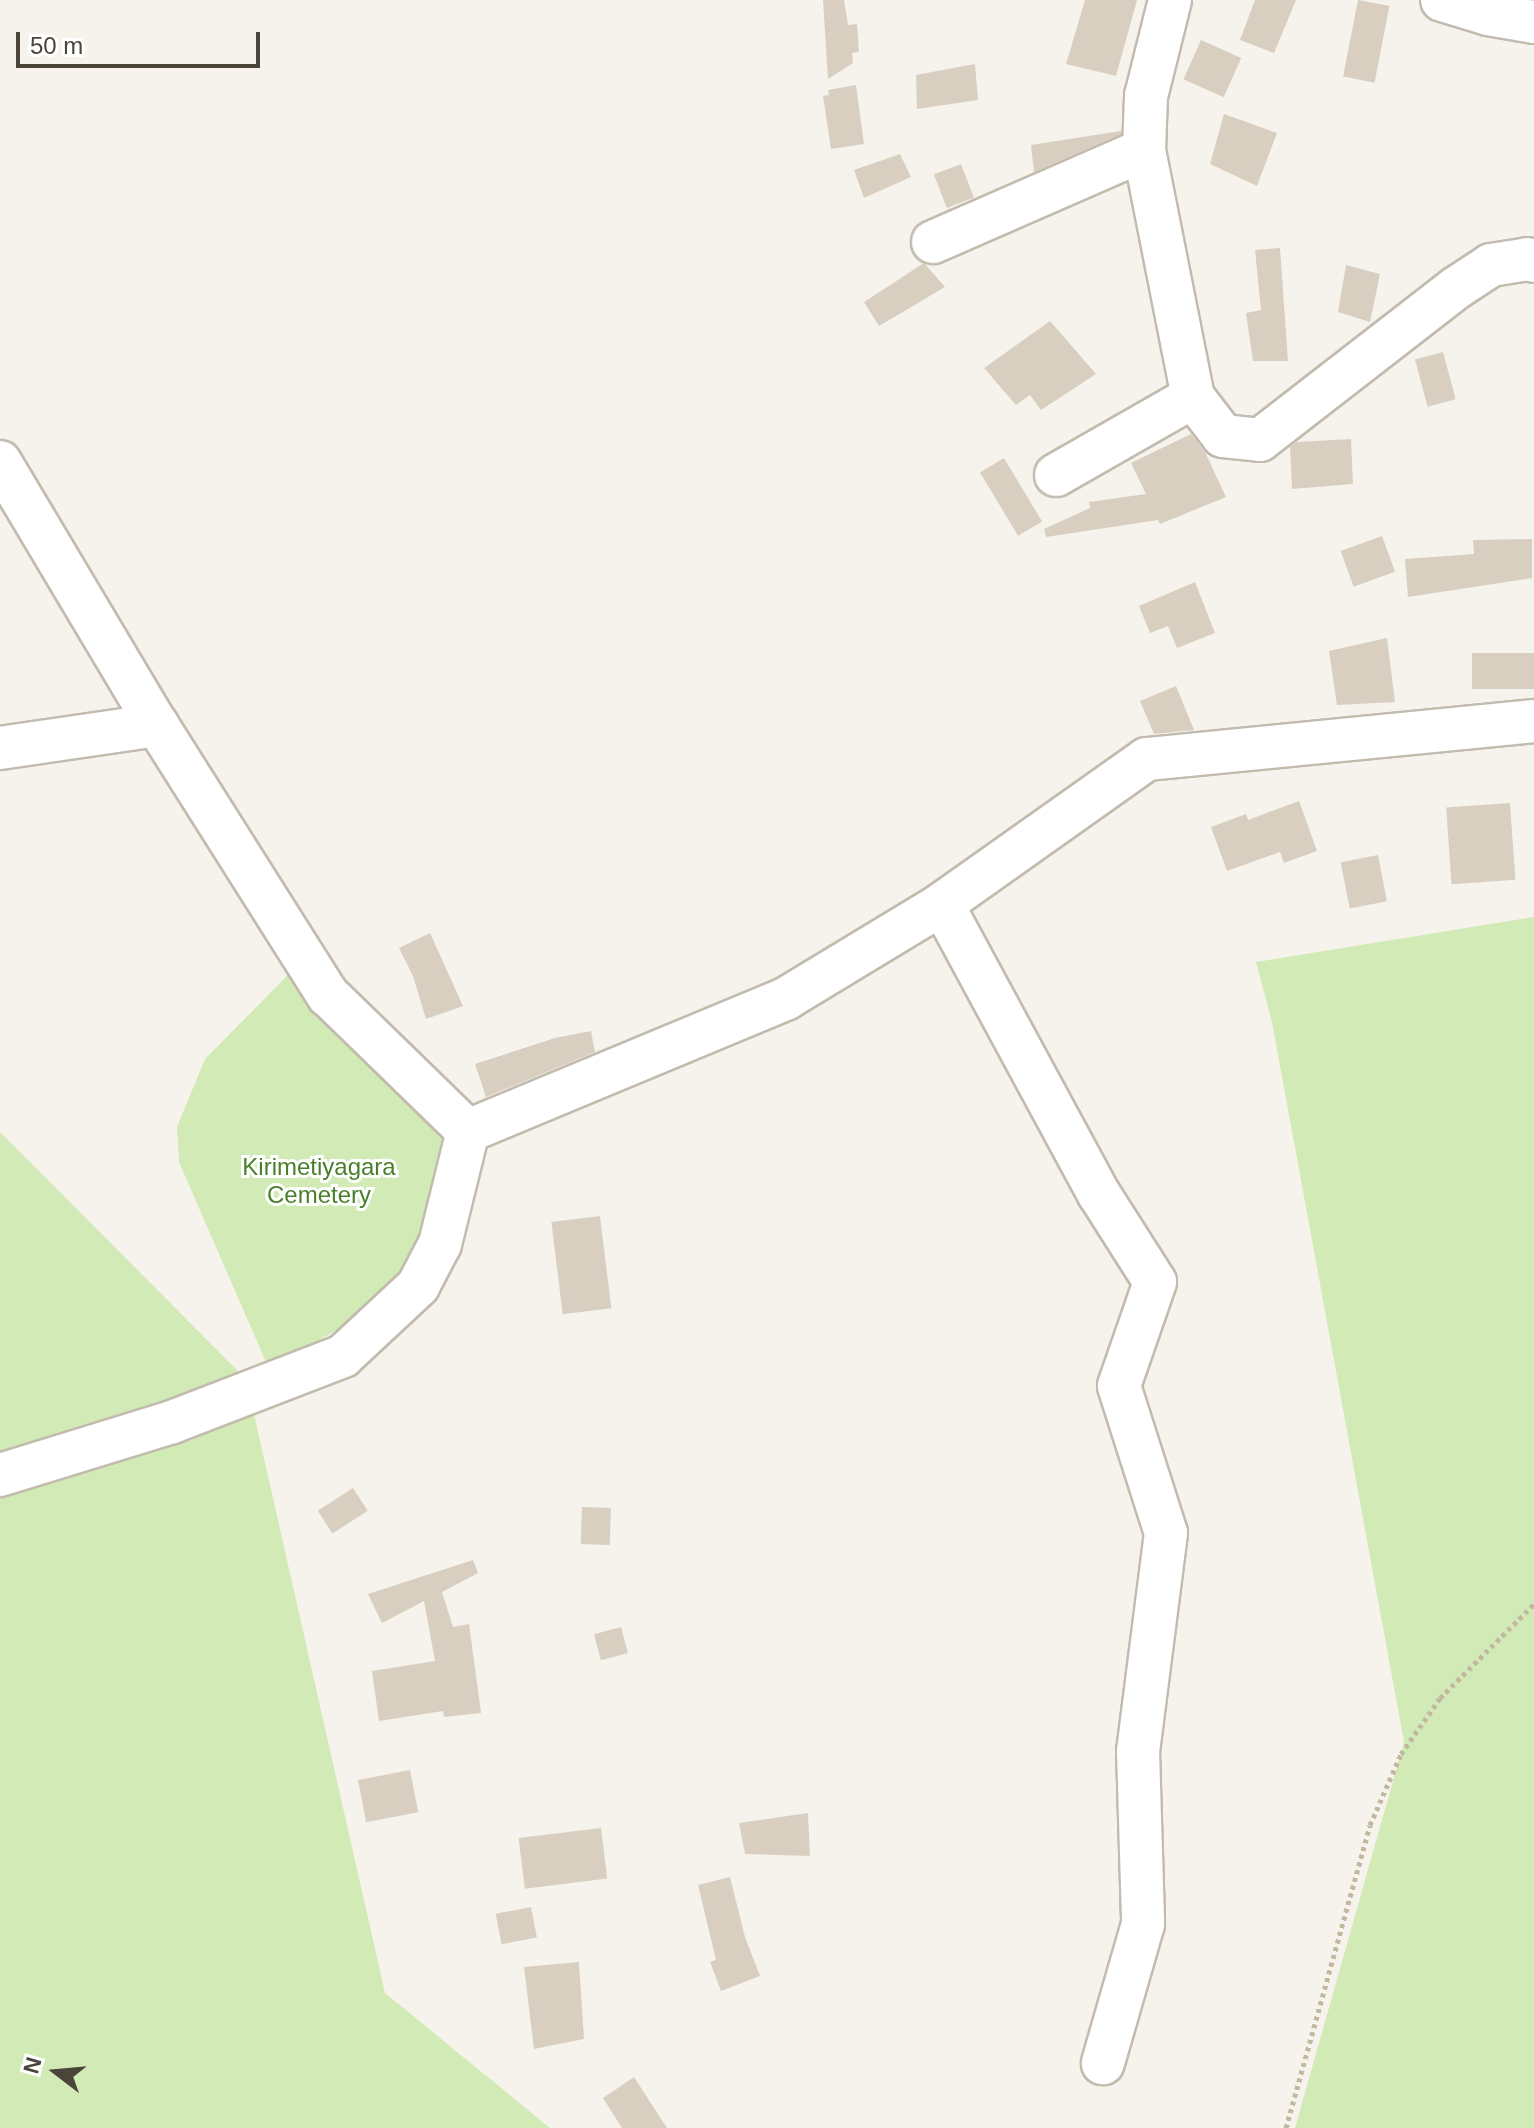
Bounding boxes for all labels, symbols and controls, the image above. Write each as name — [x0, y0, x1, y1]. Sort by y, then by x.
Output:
scale bar — [20, 16, 264, 66]
text: 50 m — [30, 32, 83, 59]
park label: Kirimetiyagara Cemetery — [242, 1153, 396, 1209]
north arrow — [16, 2032, 96, 2112]
text: N — [18, 2054, 47, 2076]

